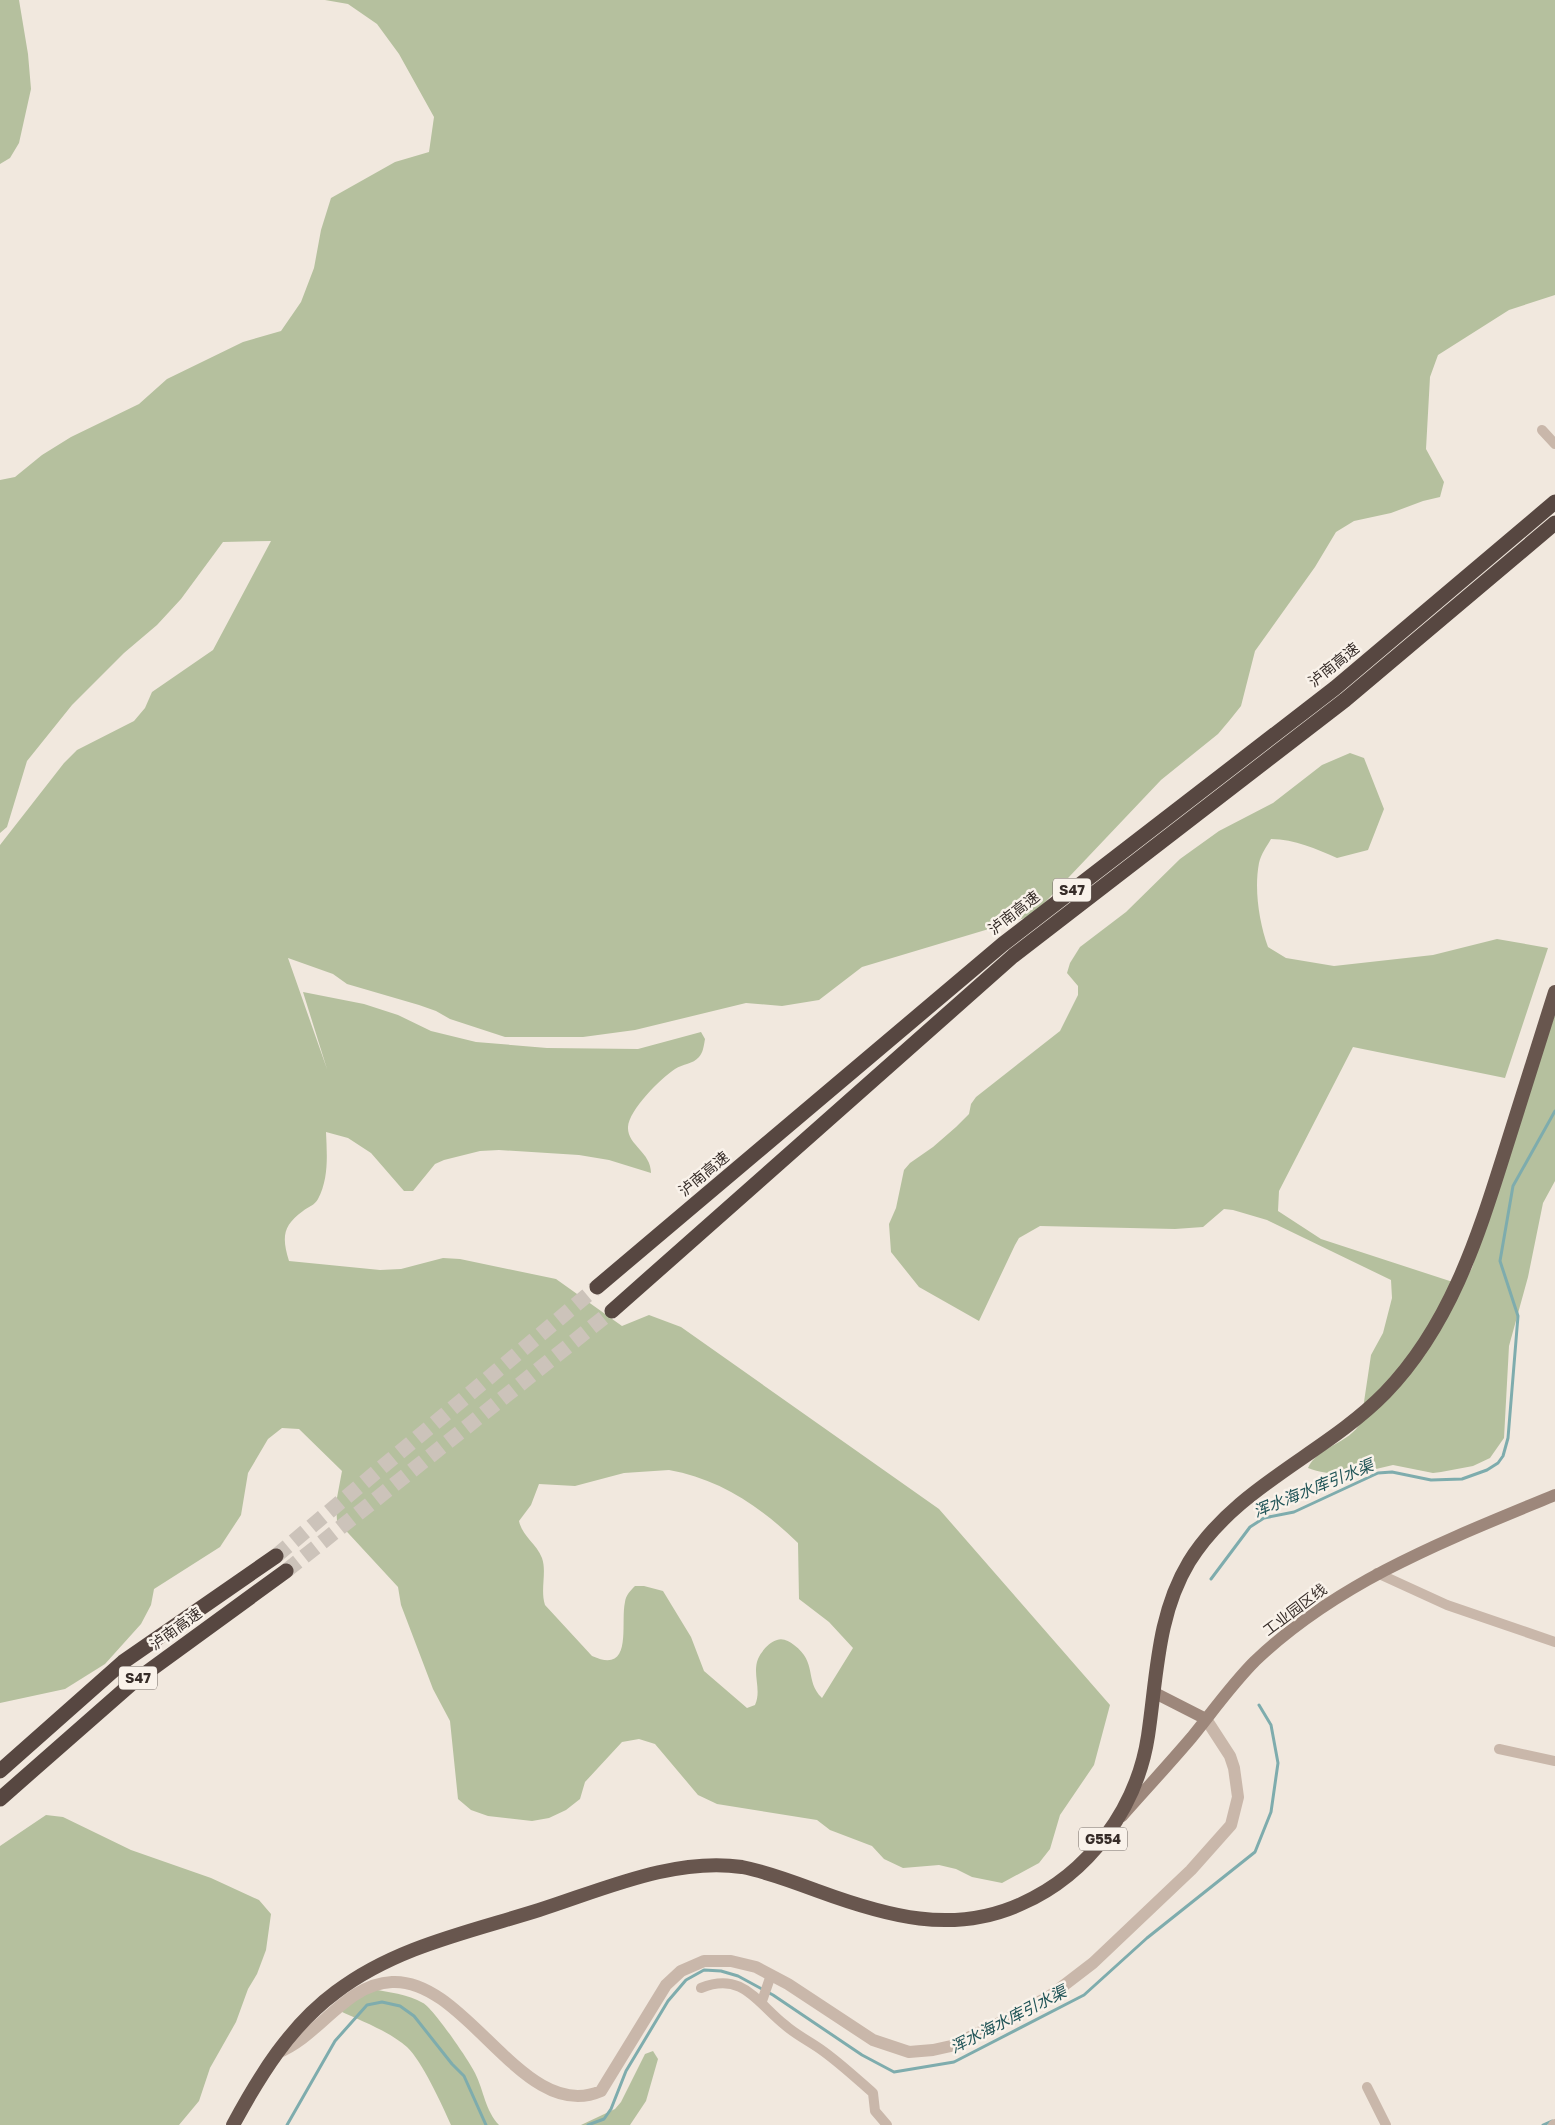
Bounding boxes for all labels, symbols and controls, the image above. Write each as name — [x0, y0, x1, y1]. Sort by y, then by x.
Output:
street label: 泸南高速 — [1304, 638, 1362, 690]
road number: S47 — [1053, 878, 1091, 902]
street label: 泸南高速 — [984, 887, 1043, 938]
street label: 泸南高速 — [675, 1147, 732, 1199]
water label: 浑水海水库引水渠 — [1250, 1454, 1378, 1521]
street label: 工业园区线 — [1259, 1579, 1330, 1639]
street label: 泸南高速 — [146, 1603, 205, 1653]
road number: S47 — [119, 1666, 157, 1690]
road number: G554 — [1079, 1828, 1127, 1850]
water label: 浑水海水库引水渠 — [946, 1980, 1071, 2057]

